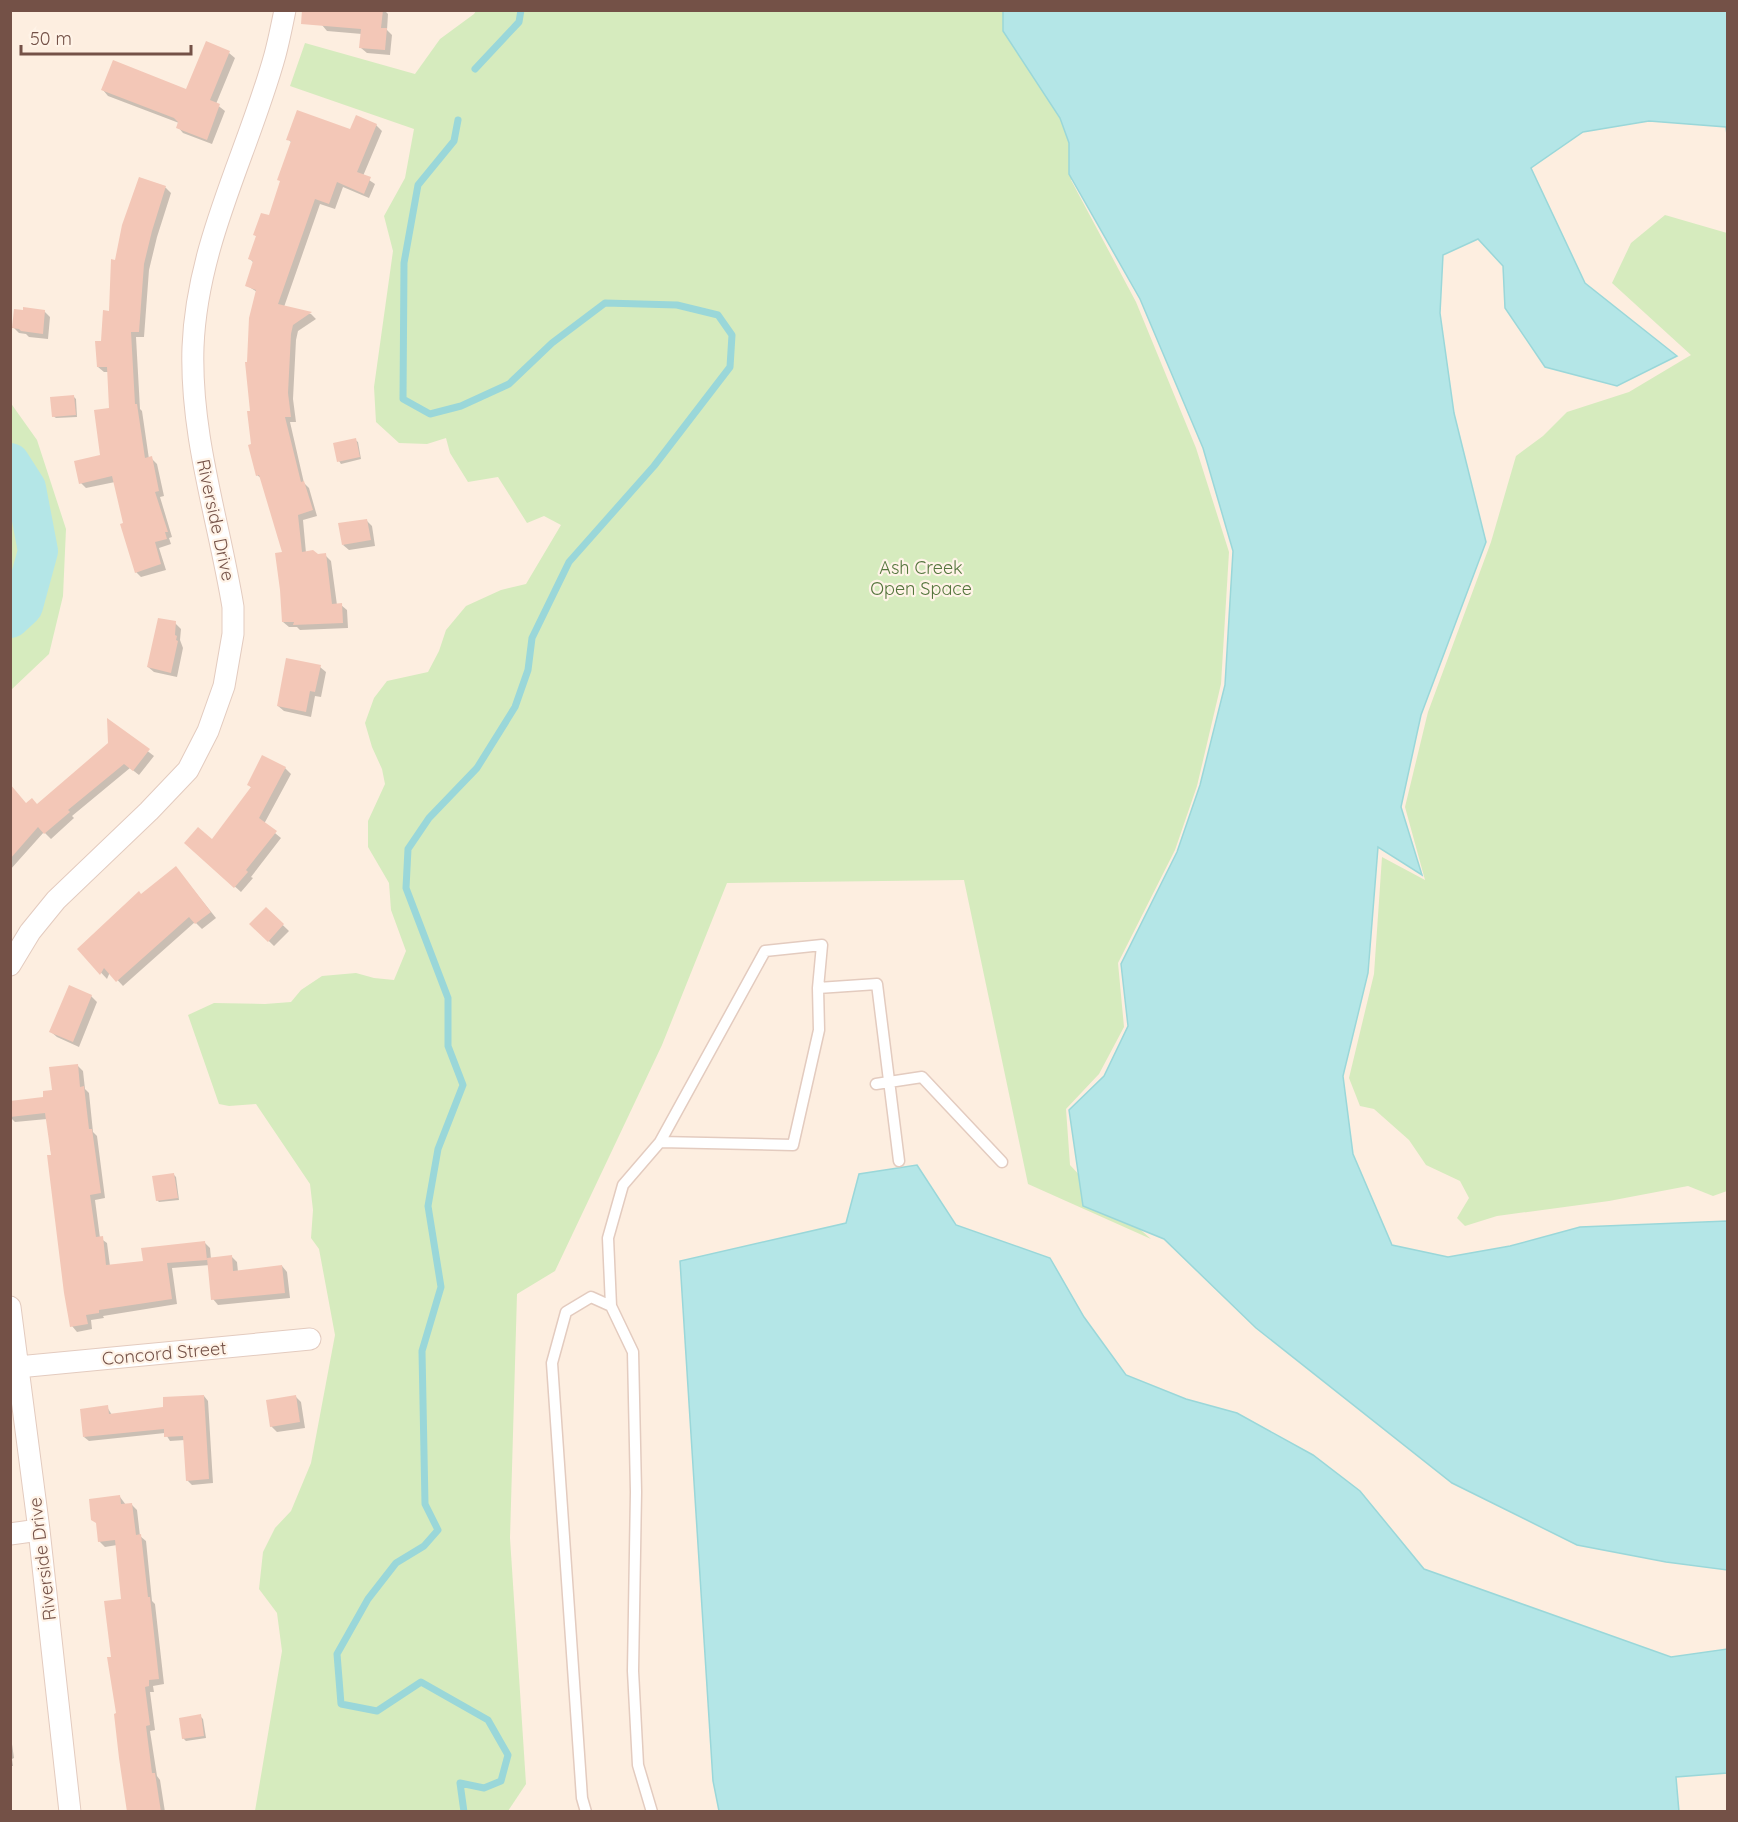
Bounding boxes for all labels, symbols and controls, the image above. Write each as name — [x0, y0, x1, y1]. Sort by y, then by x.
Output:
scale bar — [21, 18, 190, 56]
text: 50 m — [30, 27, 72, 50]
street label: Riverside Drive — [192, 457, 240, 583]
park label: Ash Creek Open Space — [870, 556, 972, 600]
street label: Concord Street — [101, 1336, 227, 1370]
street label: Riverside Drive — [23, 1496, 61, 1622]

